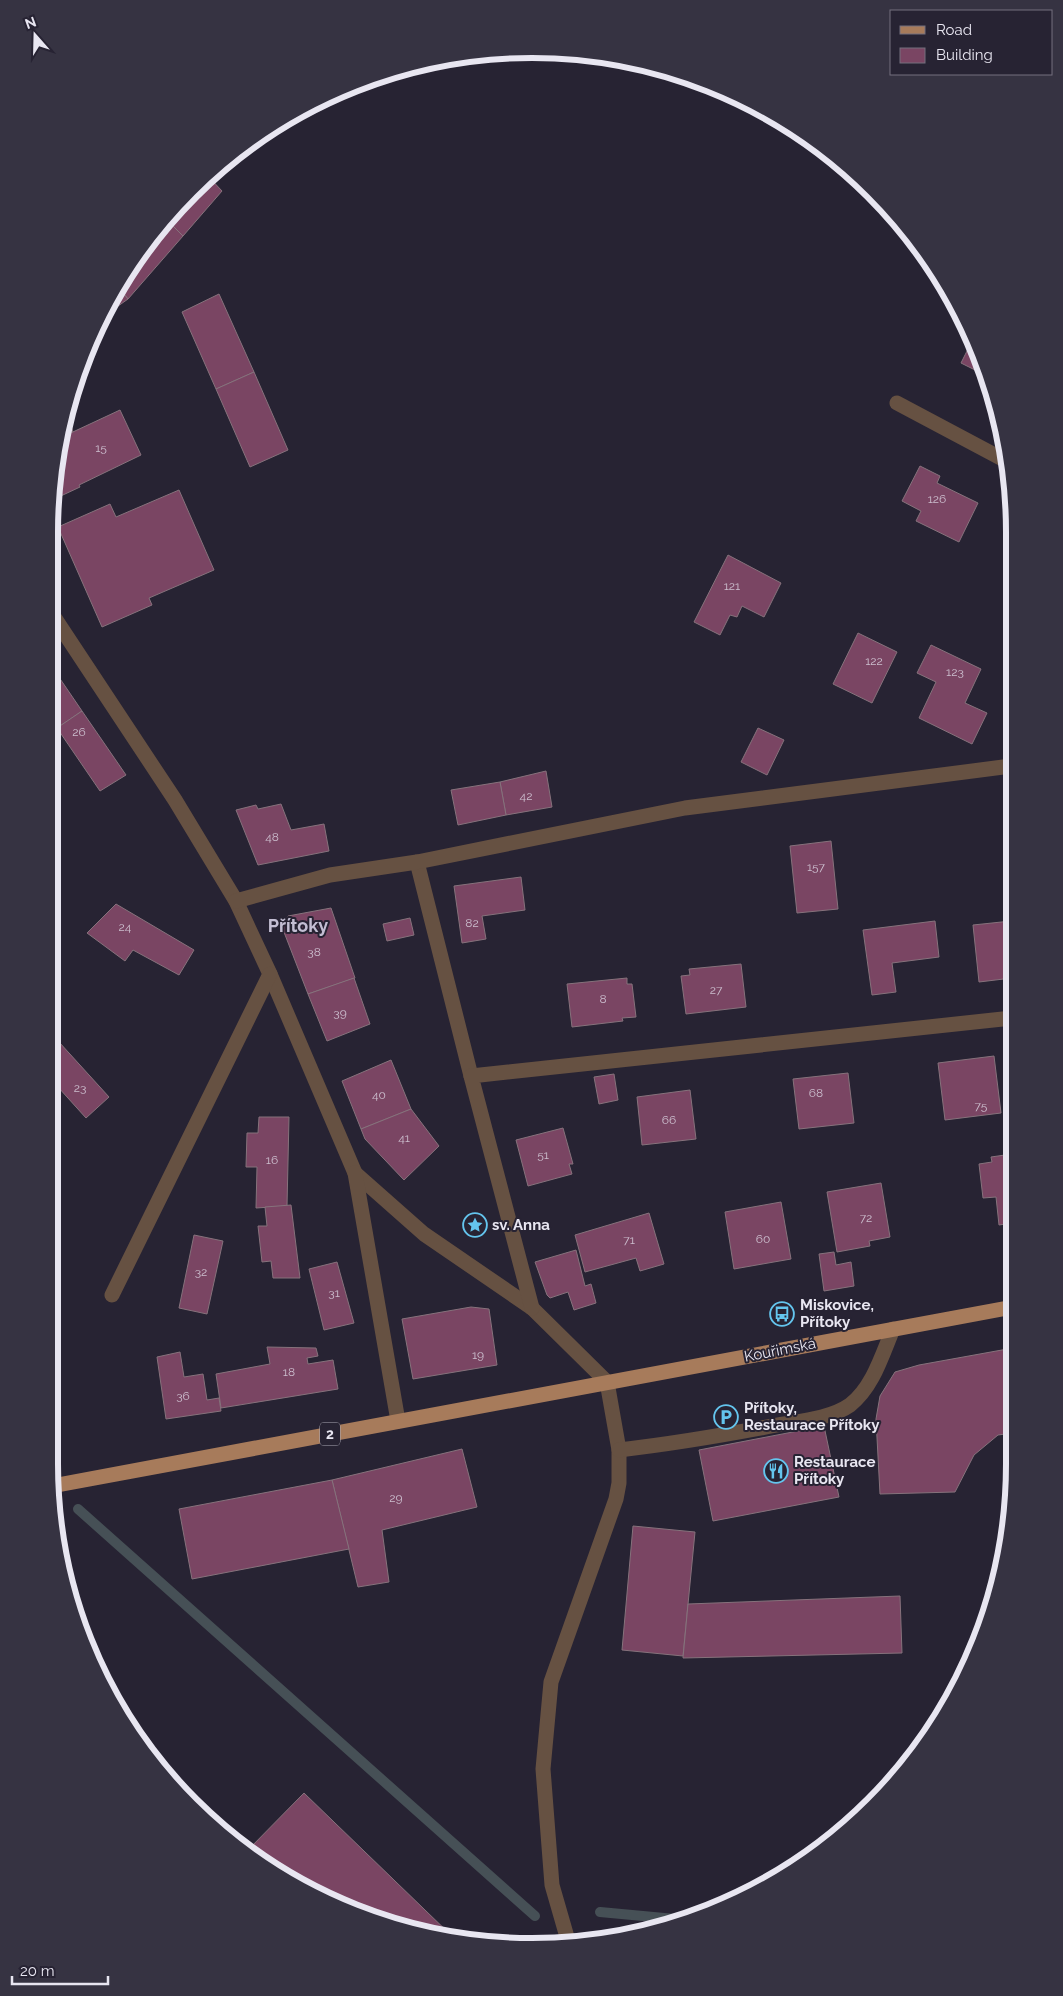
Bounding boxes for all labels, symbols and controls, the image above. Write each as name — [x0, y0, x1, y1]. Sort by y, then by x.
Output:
north arrow — [10, 10, 60, 60]
legend — [890, 10, 1053, 75]
text: N — [23, 13, 38, 32]
text: Road — [936, 21, 972, 39]
text: Building — [936, 46, 993, 64]
house number: 15 — [95, 441, 107, 455]
house number: 126 — [928, 492, 946, 506]
house number: 121 — [724, 579, 740, 593]
house number: 122 — [865, 654, 883, 668]
house number: 123 — [946, 665, 964, 679]
house number: 26 — [72, 725, 86, 739]
house number: 42 — [520, 789, 532, 803]
house number: 48 — [265, 830, 279, 844]
house number: 157 — [807, 860, 826, 874]
district label: Přítoky — [268, 915, 328, 936]
house number: 82 — [465, 916, 479, 930]
house number: 24 — [119, 920, 132, 934]
house number: 38 — [307, 945, 321, 959]
house number: 27 — [710, 983, 723, 997]
house number: 8 — [599, 992, 607, 1006]
house number: 39 — [333, 1006, 347, 1020]
house number: 23 — [74, 1081, 86, 1095]
house number: 68 — [809, 1086, 823, 1100]
house number: 40 — [372, 1088, 386, 1102]
house number: 75 — [975, 1099, 988, 1113]
house number: 66 — [662, 1113, 676, 1127]
house number: 41 — [398, 1131, 410, 1145]
house number: 51 — [537, 1148, 549, 1162]
house number: 16 — [266, 1153, 278, 1167]
house number: 72 — [860, 1211, 872, 1225]
place icon: sv. Anna — [462, 1212, 488, 1238]
place label: sv. Anna — [492, 1216, 550, 1234]
house number: 60 — [756, 1232, 770, 1246]
house number: 71 — [623, 1233, 635, 1247]
house number: 32 — [195, 1265, 207, 1279]
house number: 31 — [328, 1286, 340, 1300]
place label: Miskovice, Přítoky — [800, 1296, 874, 1331]
bus stop icon: Miskovice, Přítoky — [769, 1301, 795, 1327]
street label: Kouřimská — [743, 1334, 817, 1366]
house number: 19 — [472, 1348, 484, 1362]
house number: 18 — [283, 1365, 295, 1379]
house number: 36 — [176, 1389, 190, 1403]
place label: Přítoky, Restaurace Přítoky — [744, 1399, 880, 1434]
parking icon: Přítoky, Restaurace Přítoky — [713, 1404, 739, 1430]
road number: 2 — [320, 1422, 340, 1446]
place label: Restaurace Přítoky — [794, 1453, 875, 1488]
restaurant icon: Restaurace Přítoky — [763, 1458, 789, 1484]
house number: 29 — [389, 1491, 403, 1505]
scale bar — [12, 1954, 109, 1986]
text: 20 m — [20, 1962, 55, 1980]

